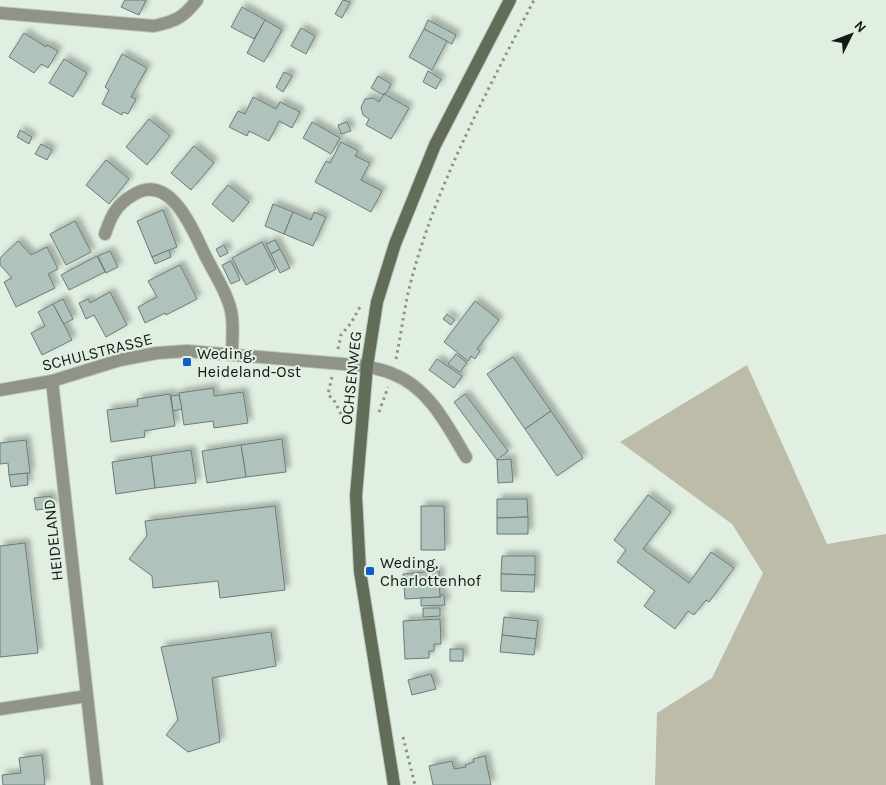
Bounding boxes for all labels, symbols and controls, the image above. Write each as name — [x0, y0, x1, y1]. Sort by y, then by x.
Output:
north arrow — [826, 10, 876, 60]
text: N — [851, 17, 870, 36]
street label: SCHULSTRASSE — [40, 329, 154, 375]
street label: OCHSENWEG — [337, 330, 365, 426]
place label: Weding, Heideland-Ost — [197, 344, 301, 381]
marker: Weding, Heideland-Ost — [181, 356, 193, 368]
street label: HEIDELAND — [39, 498, 67, 582]
place label: Weding, Charlottenhof — [380, 553, 482, 590]
marker: Weding, Charlottenhof — [364, 565, 376, 577]

